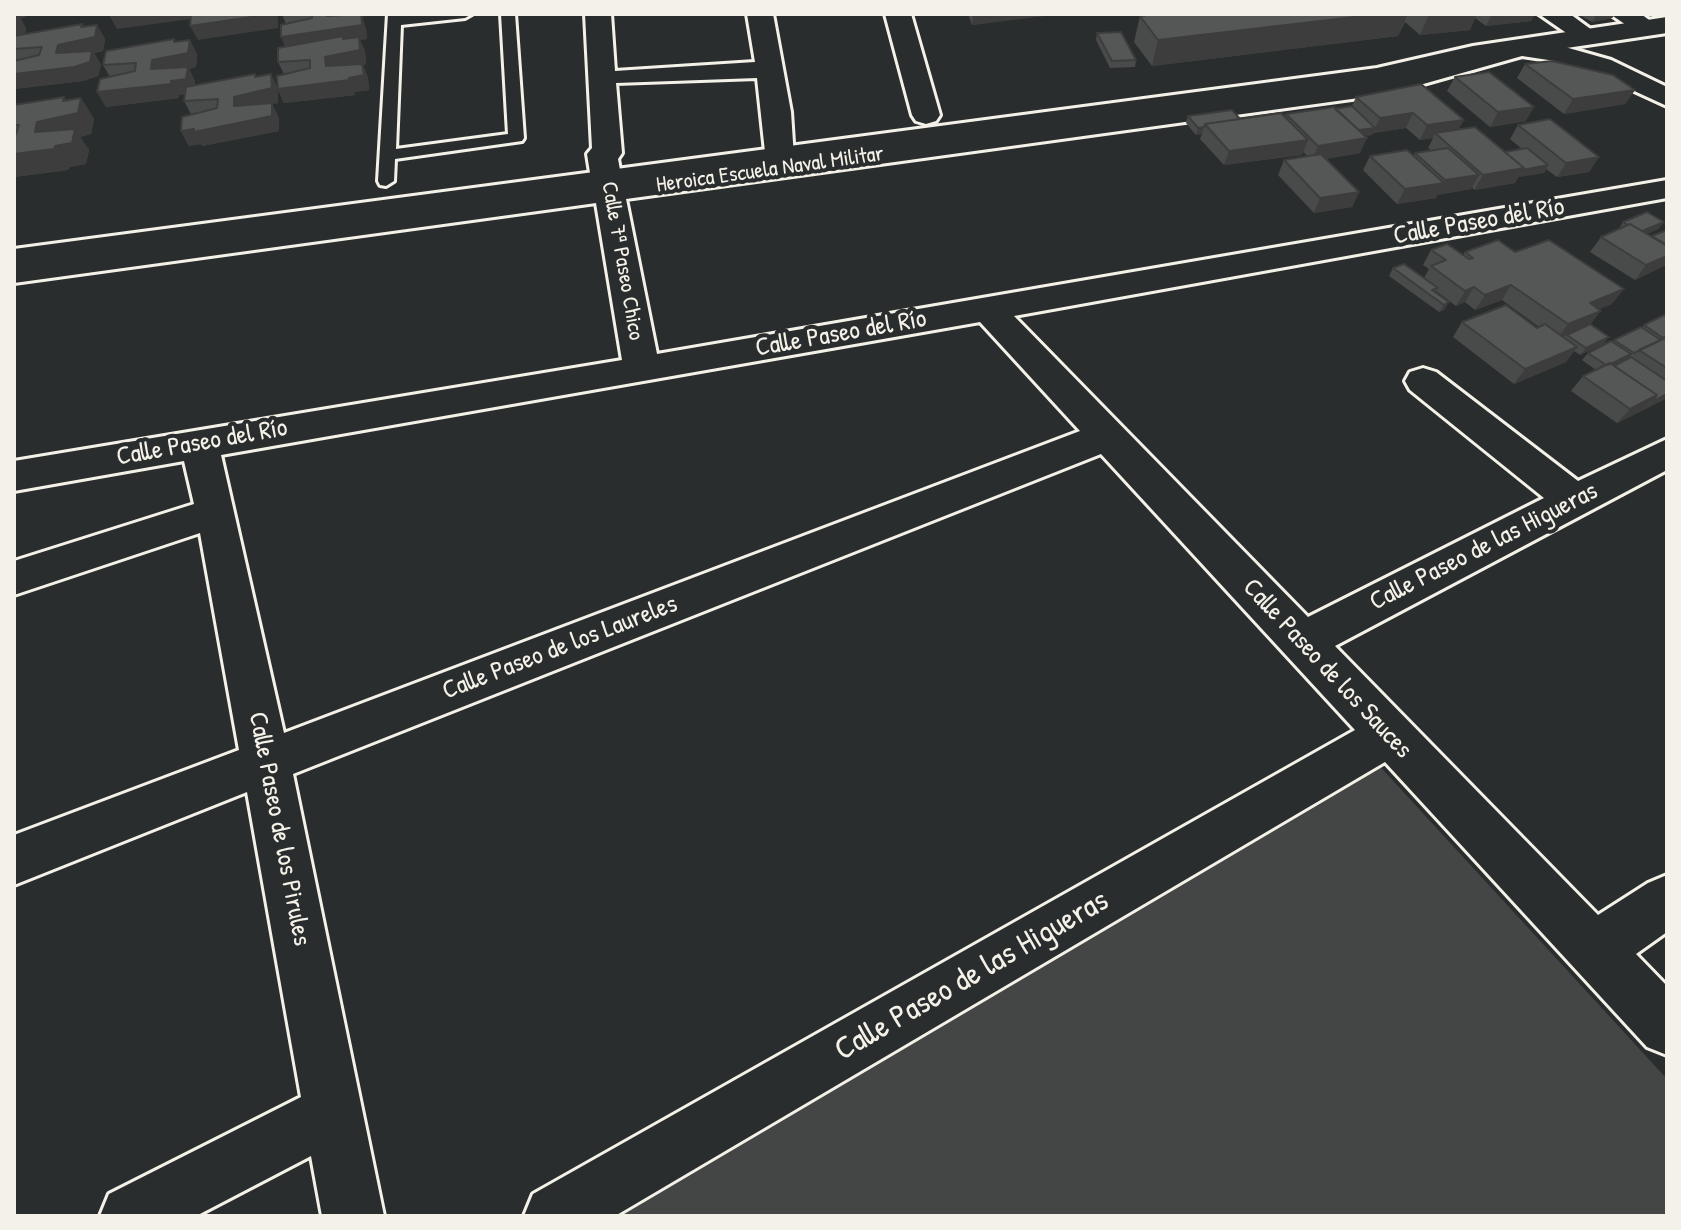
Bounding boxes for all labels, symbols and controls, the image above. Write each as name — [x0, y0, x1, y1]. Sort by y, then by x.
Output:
street label: Heroica Escuela Naval Militar — [655, 141, 885, 199]
street label: Calle 7ª Paseo Chico — [595, 180, 649, 342]
street label: Calle Paseo del Río — [1391, 192, 1567, 252]
street label: Calle Paseo del Río — [753, 304, 929, 364]
street label: Calle Paseo del Río — [114, 413, 290, 473]
street label: Calle Paseo de las Higueras — [1365, 476, 1603, 618]
street label: Calle Paseo de los Sauces — [1236, 573, 1418, 765]
street label: Calle Paseo de los Laureles — [438, 589, 682, 707]
street label: Calle Paseo de los Pirules — [241, 710, 317, 948]
street label: Calle Paseo de las Higueras — [828, 882, 1116, 1070]

